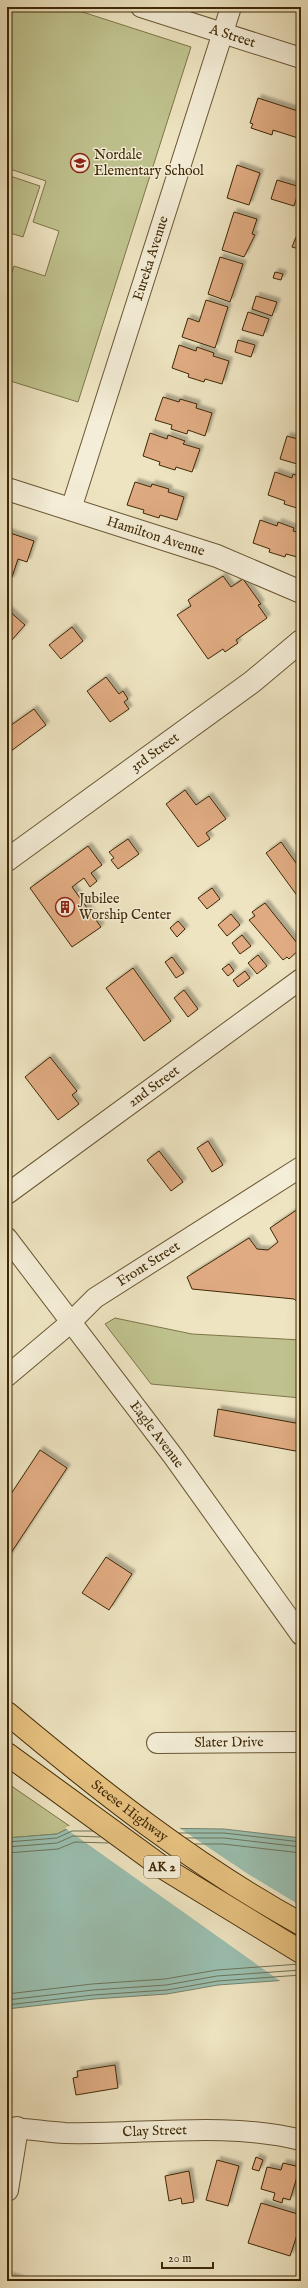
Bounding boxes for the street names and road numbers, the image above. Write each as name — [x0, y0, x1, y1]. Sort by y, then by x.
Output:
street label: A Street — [206, 20, 258, 52]
street label: Eureka Avenue — [129, 213, 173, 303]
street label: Hamilton Avenue — [104, 512, 208, 561]
street label: 3rd Street — [127, 729, 183, 776]
street label: 2nd Street — [125, 1062, 183, 1111]
street label: Front Street — [113, 1237, 184, 1291]
street label: Eagle Avenue — [125, 1397, 188, 1472]
street label: Slater Drive — [194, 1733, 264, 1752]
street label: Steese Highway — [87, 1776, 172, 1846]
road number: AK 2 — [144, 1856, 180, 1878]
street label: Clay Street — [122, 2121, 187, 2141]

